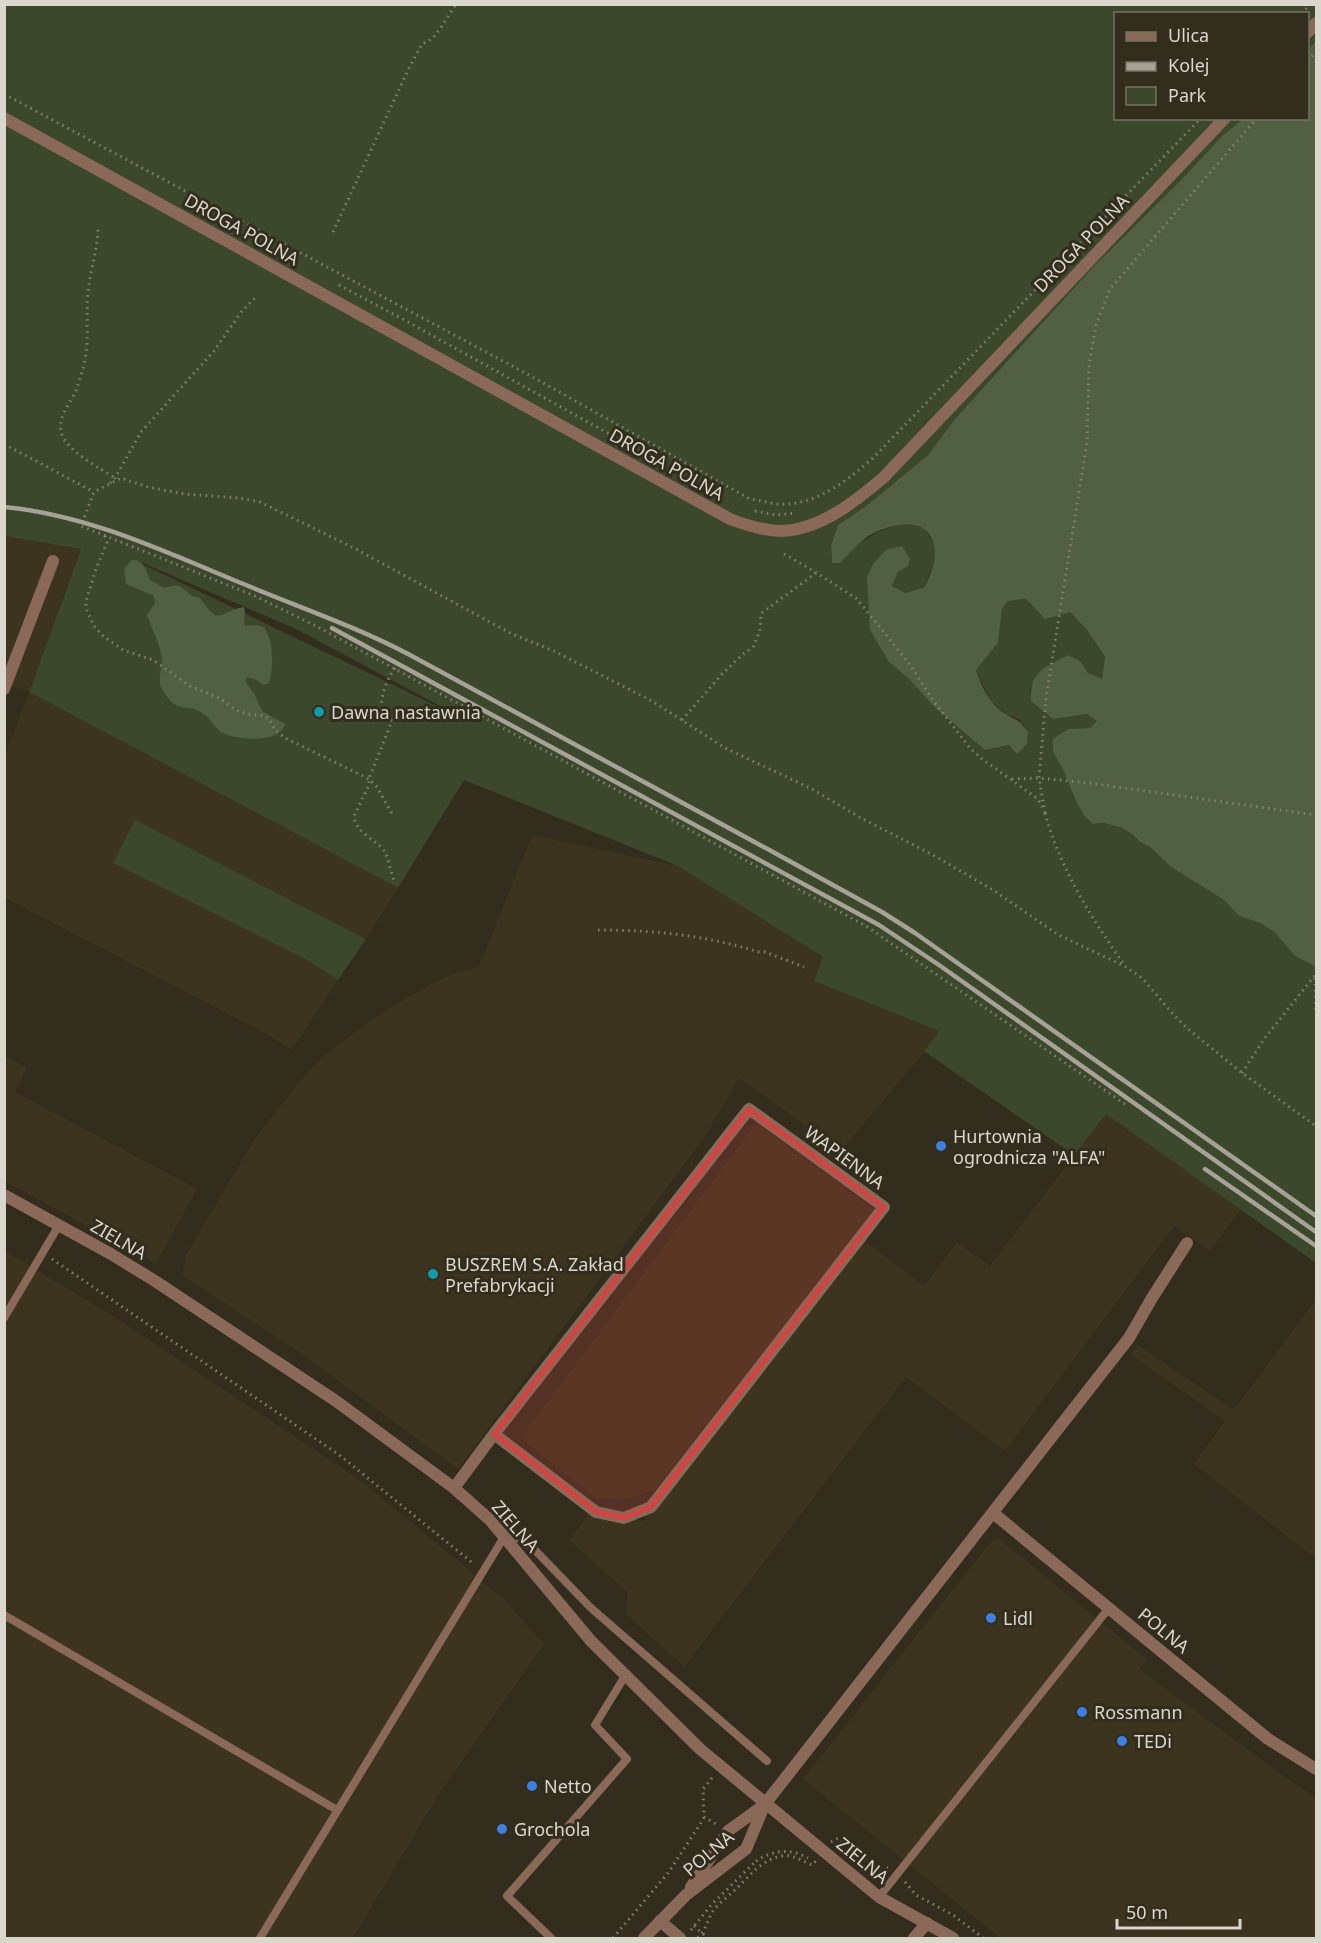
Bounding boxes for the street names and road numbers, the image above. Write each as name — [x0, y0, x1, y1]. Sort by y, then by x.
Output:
street label: DROGA POLNA — [181, 188, 304, 271]
street label: DROGA POLNA — [1028, 189, 1134, 297]
street label: DROGA POLNA — [606, 423, 729, 506]
street label: WAPIENNA — [800, 1120, 890, 1194]
street label: ZIELNA — [87, 1213, 152, 1265]
street label: ZIELNA — [487, 1495, 545, 1557]
street label: POLNA — [1133, 1602, 1195, 1658]
street label: POLNA — [677, 1824, 739, 1881]
street label: ZIELNA — [832, 1831, 895, 1889]

